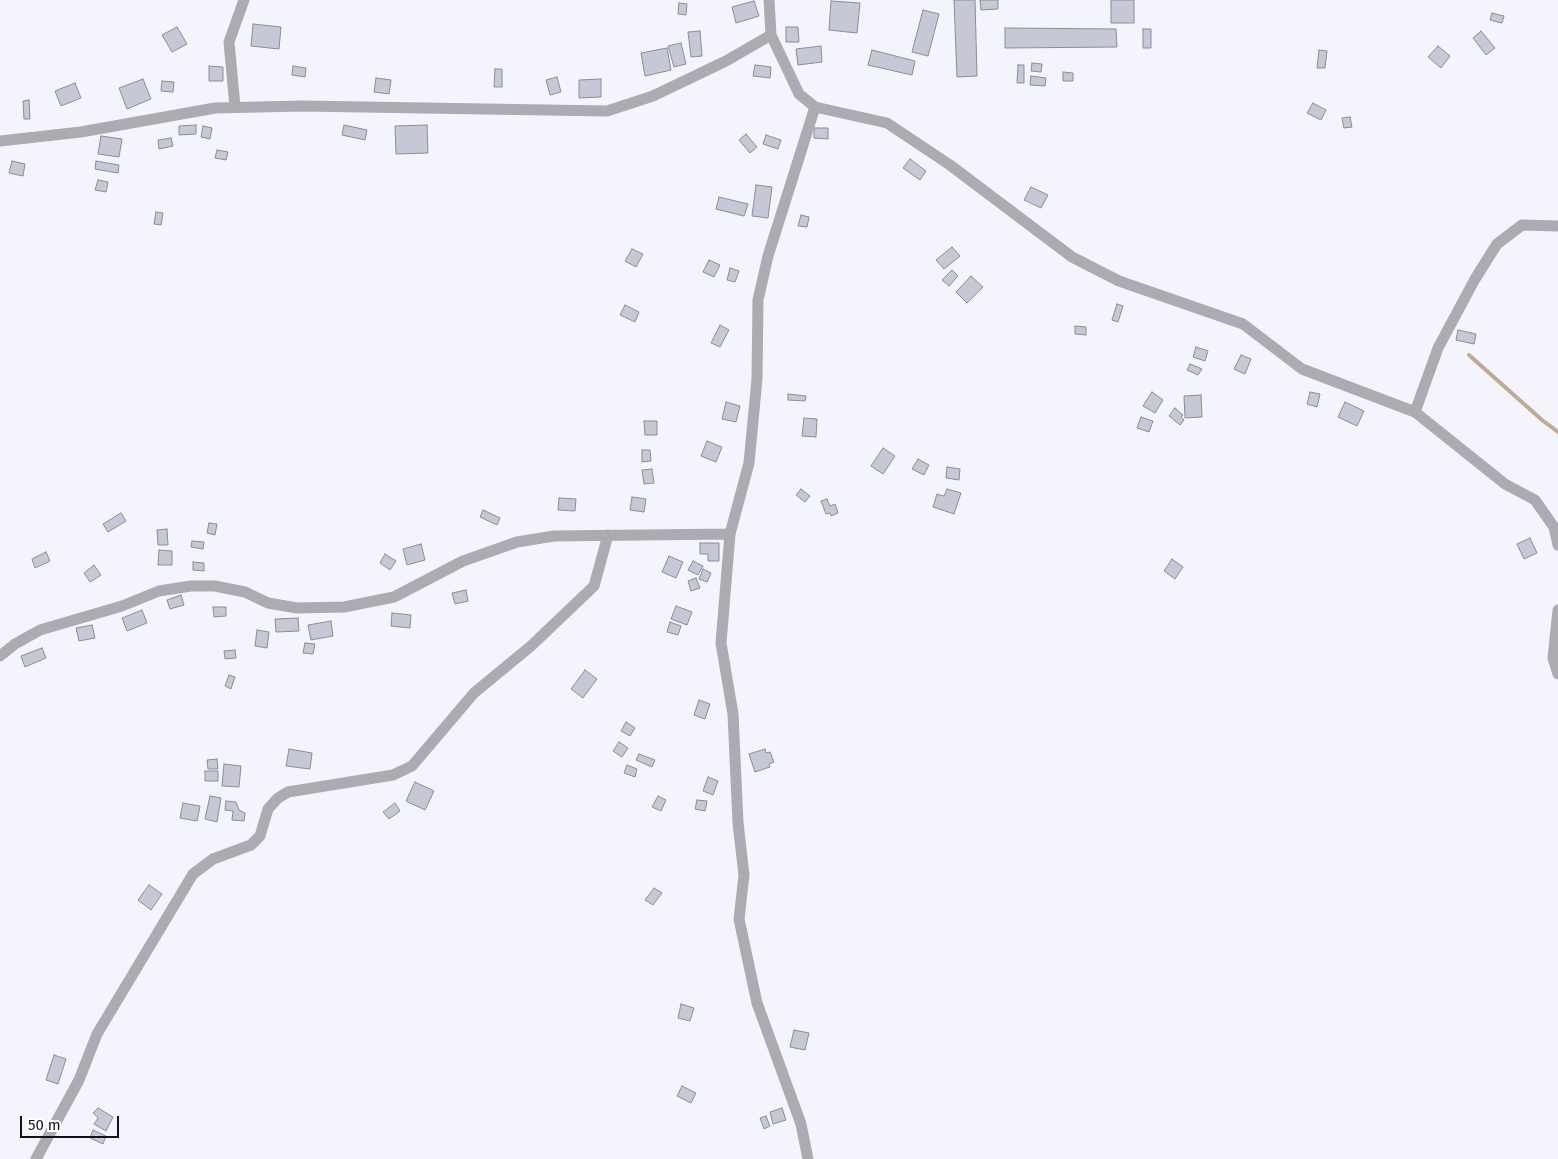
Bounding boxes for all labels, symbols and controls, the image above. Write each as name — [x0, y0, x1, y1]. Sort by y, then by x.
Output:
scale bar — [22, 1106, 121, 1138]
text: 50 m — [28, 1116, 61, 1134]

